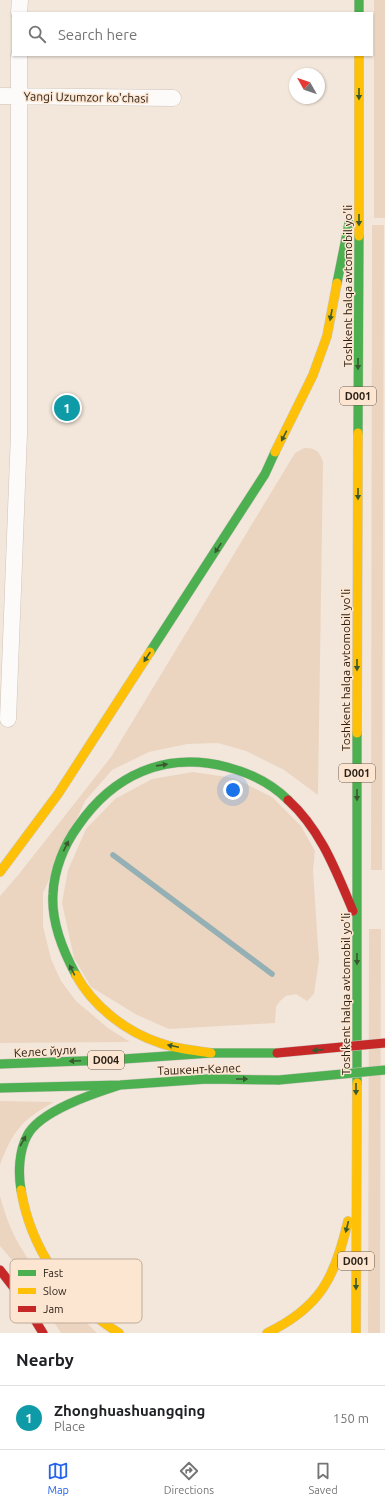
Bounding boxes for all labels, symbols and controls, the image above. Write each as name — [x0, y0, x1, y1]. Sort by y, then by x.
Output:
search box — [12, 12, 373, 56]
icon: search — [26, 23, 48, 45]
text: Search here — [58, 26, 137, 43]
north arrow — [289, 68, 325, 104]
one-way arrow — [356, 88, 362, 101]
street label: Yangi Uzumzor ko'chasi — [23, 89, 149, 105]
street label: Toshkent halqa avtomobil yo'li — [341, 205, 354, 367]
one-way arrow — [356, 214, 362, 227]
one-way arrow — [328, 309, 334, 321]
one-way arrow — [355, 358, 361, 371]
road number: D001 — [340, 387, 376, 405]
pin: 1 — [54, 393, 80, 423]
one-way arrow — [281, 430, 287, 442]
one-way arrow — [355, 488, 361, 501]
one-way arrow — [214, 543, 222, 553]
street label: Toshkent halqa avtomobil yo'li — [339, 589, 352, 751]
one-way arrow — [144, 651, 151, 663]
one-way arrow — [354, 659, 360, 672]
one-way arrow — [156, 762, 168, 768]
road number: D001 — [339, 764, 375, 782]
your location — [223, 780, 243, 800]
one-way arrow — [354, 789, 360, 802]
one-way arrow — [63, 840, 69, 852]
street label: Toshkent halqa avtomobil yo'li — [339, 913, 352, 1075]
one-way arrow — [354, 953, 360, 966]
one-way arrow — [69, 965, 75, 976]
street label: Келес йули — [13, 1043, 77, 1059]
one-way arrow — [167, 1043, 179, 1049]
one-way arrow — [312, 1046, 324, 1053]
road number: D004 — [88, 1051, 124, 1069]
one-way arrow — [69, 1058, 81, 1065]
street label: Ташкент-Келес — [157, 1061, 241, 1077]
one-way arrow — [236, 1076, 249, 1082]
one-way arrow — [353, 1083, 359, 1096]
one-way arrow — [19, 1136, 26, 1147]
one-way arrow — [343, 1221, 349, 1233]
road number: D001 — [338, 1252, 374, 1270]
legend — [10, 1259, 142, 1323]
text: Fast — [43, 1267, 64, 1279]
one-way arrow — [353, 1278, 359, 1291]
text: Slow — [43, 1285, 67, 1297]
text: Jam — [43, 1303, 64, 1315]
text: Nearby — [16, 1350, 74, 1369]
text: Zhonghuashuangqing — [54, 1402, 205, 1419]
text: 1 — [25, 1411, 33, 1425]
text: 150 m — [333, 1411, 369, 1425]
text: Place — [54, 1419, 85, 1433]
tab: Map — [47, 1460, 69, 1496]
tab: Directions — [164, 1460, 214, 1496]
tab: Saved — [308, 1460, 338, 1496]

